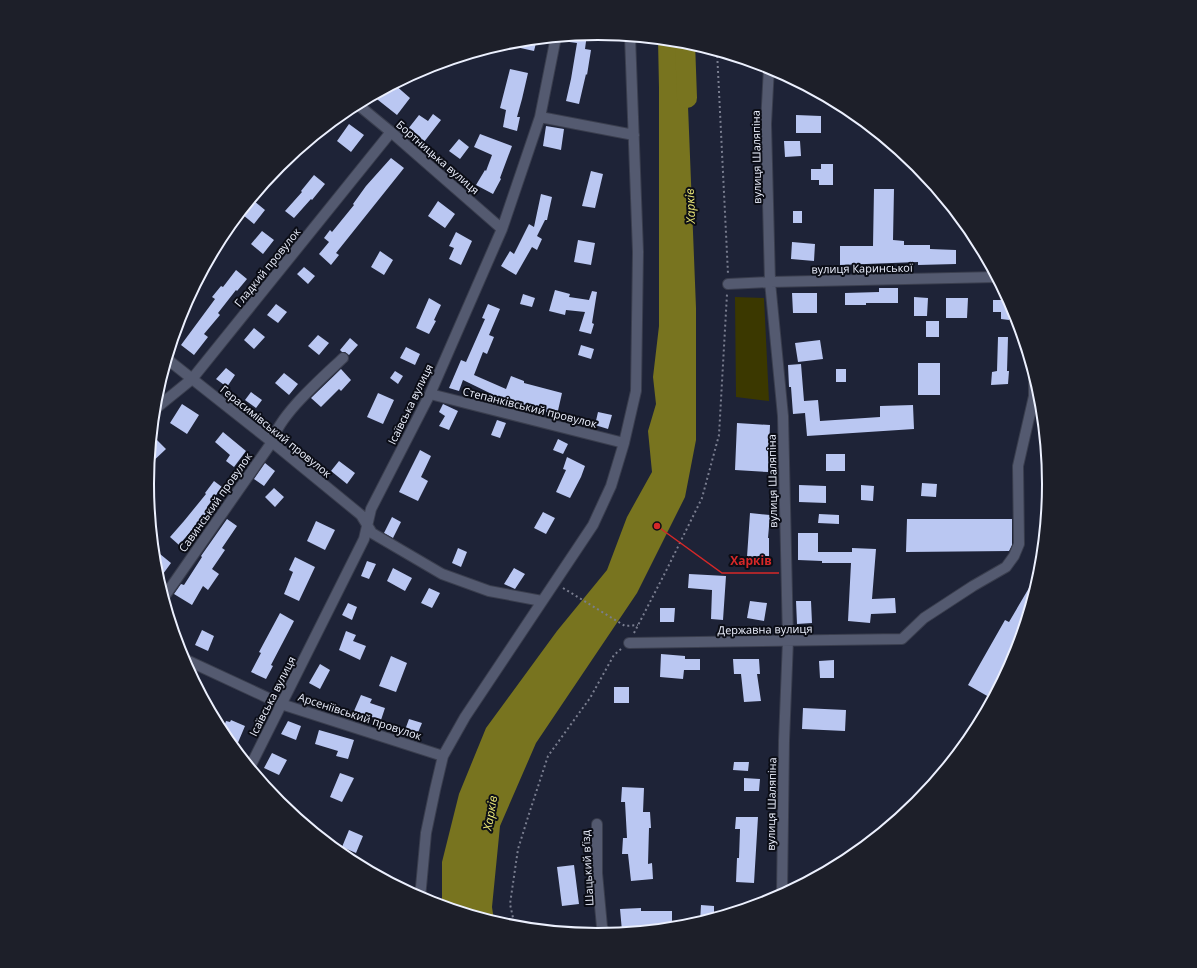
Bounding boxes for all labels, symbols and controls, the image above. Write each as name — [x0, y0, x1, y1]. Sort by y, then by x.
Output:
street label: вулиця Шаляпіна — [748, 110, 764, 204]
street label: Бортницька вулиця — [393, 117, 483, 197]
water label: Харків — [681, 188, 699, 225]
street label: Гладкий провулок — [230, 224, 304, 310]
street label: вулиця Каринської — [811, 260, 913, 276]
street label: Ісаївська вулиця — [384, 361, 436, 447]
street label: Герасимівський провулок — [217, 381, 335, 481]
street label: Степанківський провулок — [461, 383, 599, 431]
street label: вулиця Шаляпіна — [764, 434, 780, 528]
street label: Савинський провулок — [175, 449, 255, 555]
callout: Харків — [722, 549, 779, 573]
text: Харків — [730, 552, 772, 569]
street label: Державна вулиця — [717, 621, 813, 637]
street label: Ісаївська вулиця — [245, 653, 299, 739]
street label: Арсеніївський провулок — [296, 689, 424, 743]
street label: вулиця Шаляпіна — [763, 757, 779, 851]
water label: Харків — [478, 794, 502, 833]
street label: Шацький в’їзд — [577, 829, 596, 906]

